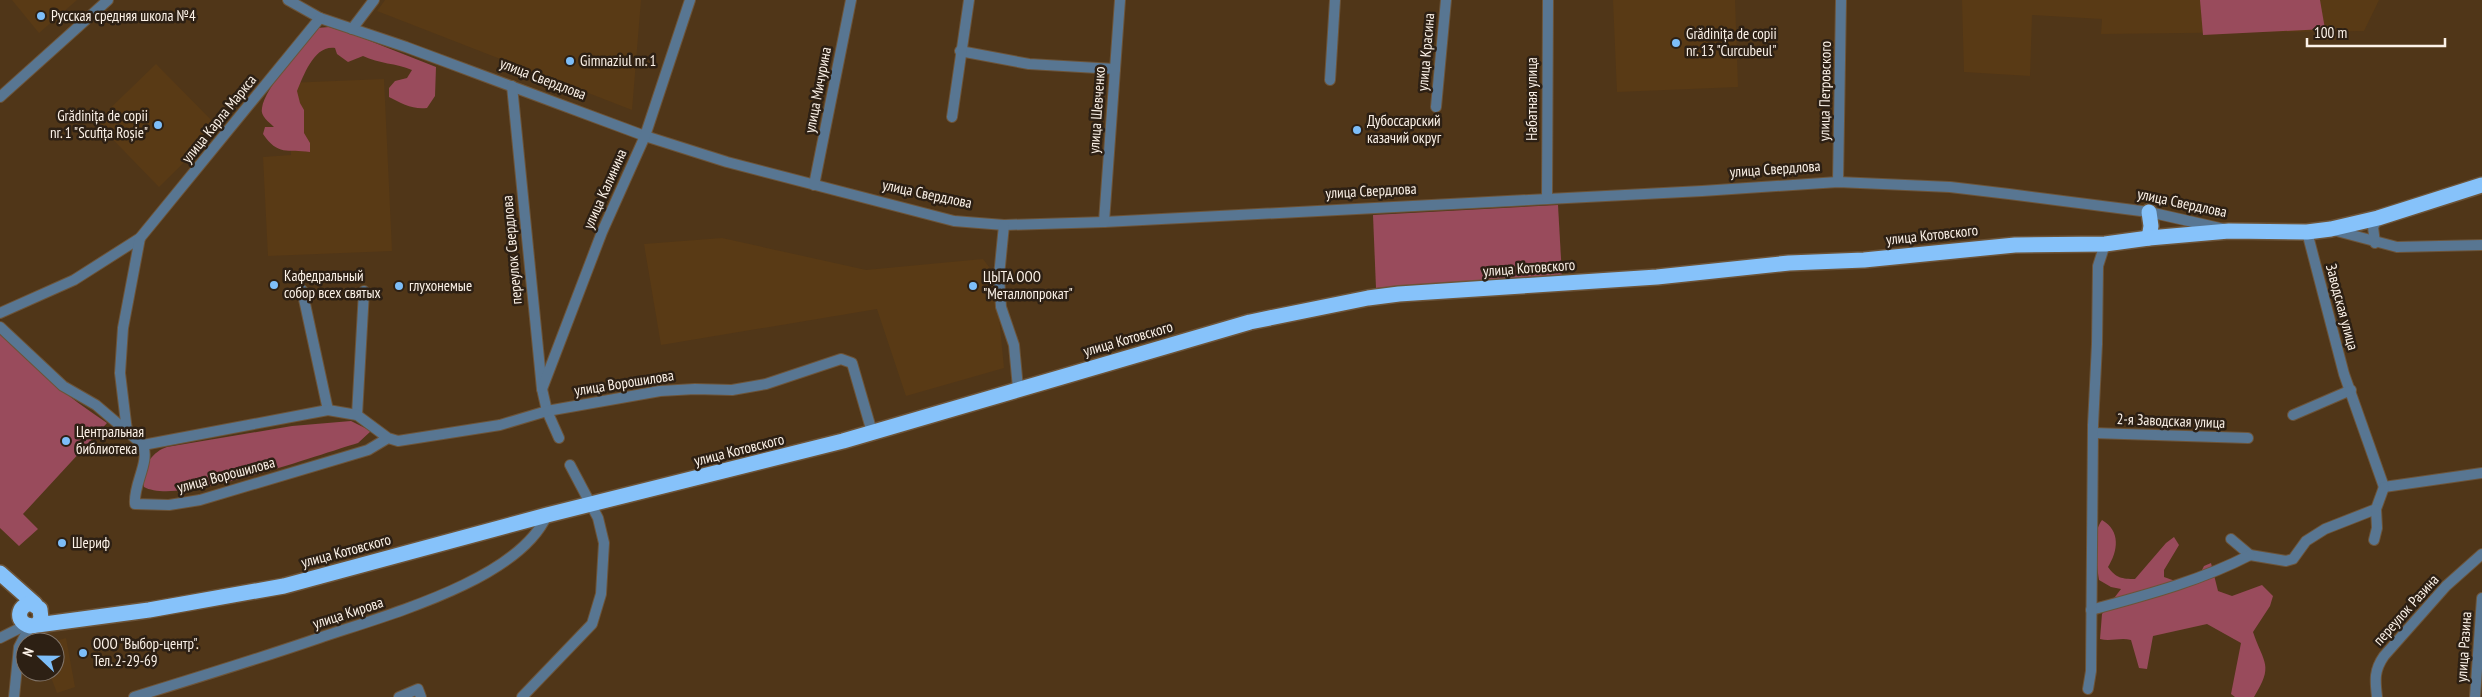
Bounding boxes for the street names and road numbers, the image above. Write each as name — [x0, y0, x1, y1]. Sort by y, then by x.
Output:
street label: улица Красина — [1413, 12, 1438, 92]
street label: улица Петровского — [1814, 41, 1835, 141]
street label: улица Мичурина — [800, 45, 835, 135]
street label: улица Свердлова — [497, 53, 589, 104]
street label: Набатная улица — [1522, 57, 1541, 141]
street label: улица Шевченко — [1084, 66, 1109, 154]
street label: улица Карла Маркса — [177, 71, 260, 167]
street label: улица Калинина — [578, 146, 631, 232]
street label: улица Свердлова — [1729, 156, 1821, 181]
street label: улица Свердлова — [881, 175, 974, 212]
street label: улица Свердлова — [1325, 179, 1417, 202]
street label: улица Свердлова — [2136, 184, 2229, 221]
street label: переулок Свердлова — [497, 195, 526, 305]
street label: улица Котовского — [1885, 220, 1979, 249]
street label: улица Котовского — [1482, 255, 1576, 280]
street label: Заводская улица — [2322, 262, 2363, 352]
street label: улица Котовского — [1081, 317, 1175, 360]
street label: улица Ворошилова — [573, 365, 675, 400]
street label: 2-я Заводская улица — [2116, 409, 2226, 432]
street label: улица Котовского — [692, 429, 786, 470]
street label: улица Ворошилова — [175, 452, 277, 497]
street label: улица Котовского — [299, 529, 393, 572]
street label: переулок Разина — [2369, 570, 2442, 649]
street label: улица Кирова — [310, 592, 385, 633]
street label: улица Разина — [2452, 611, 2475, 683]

